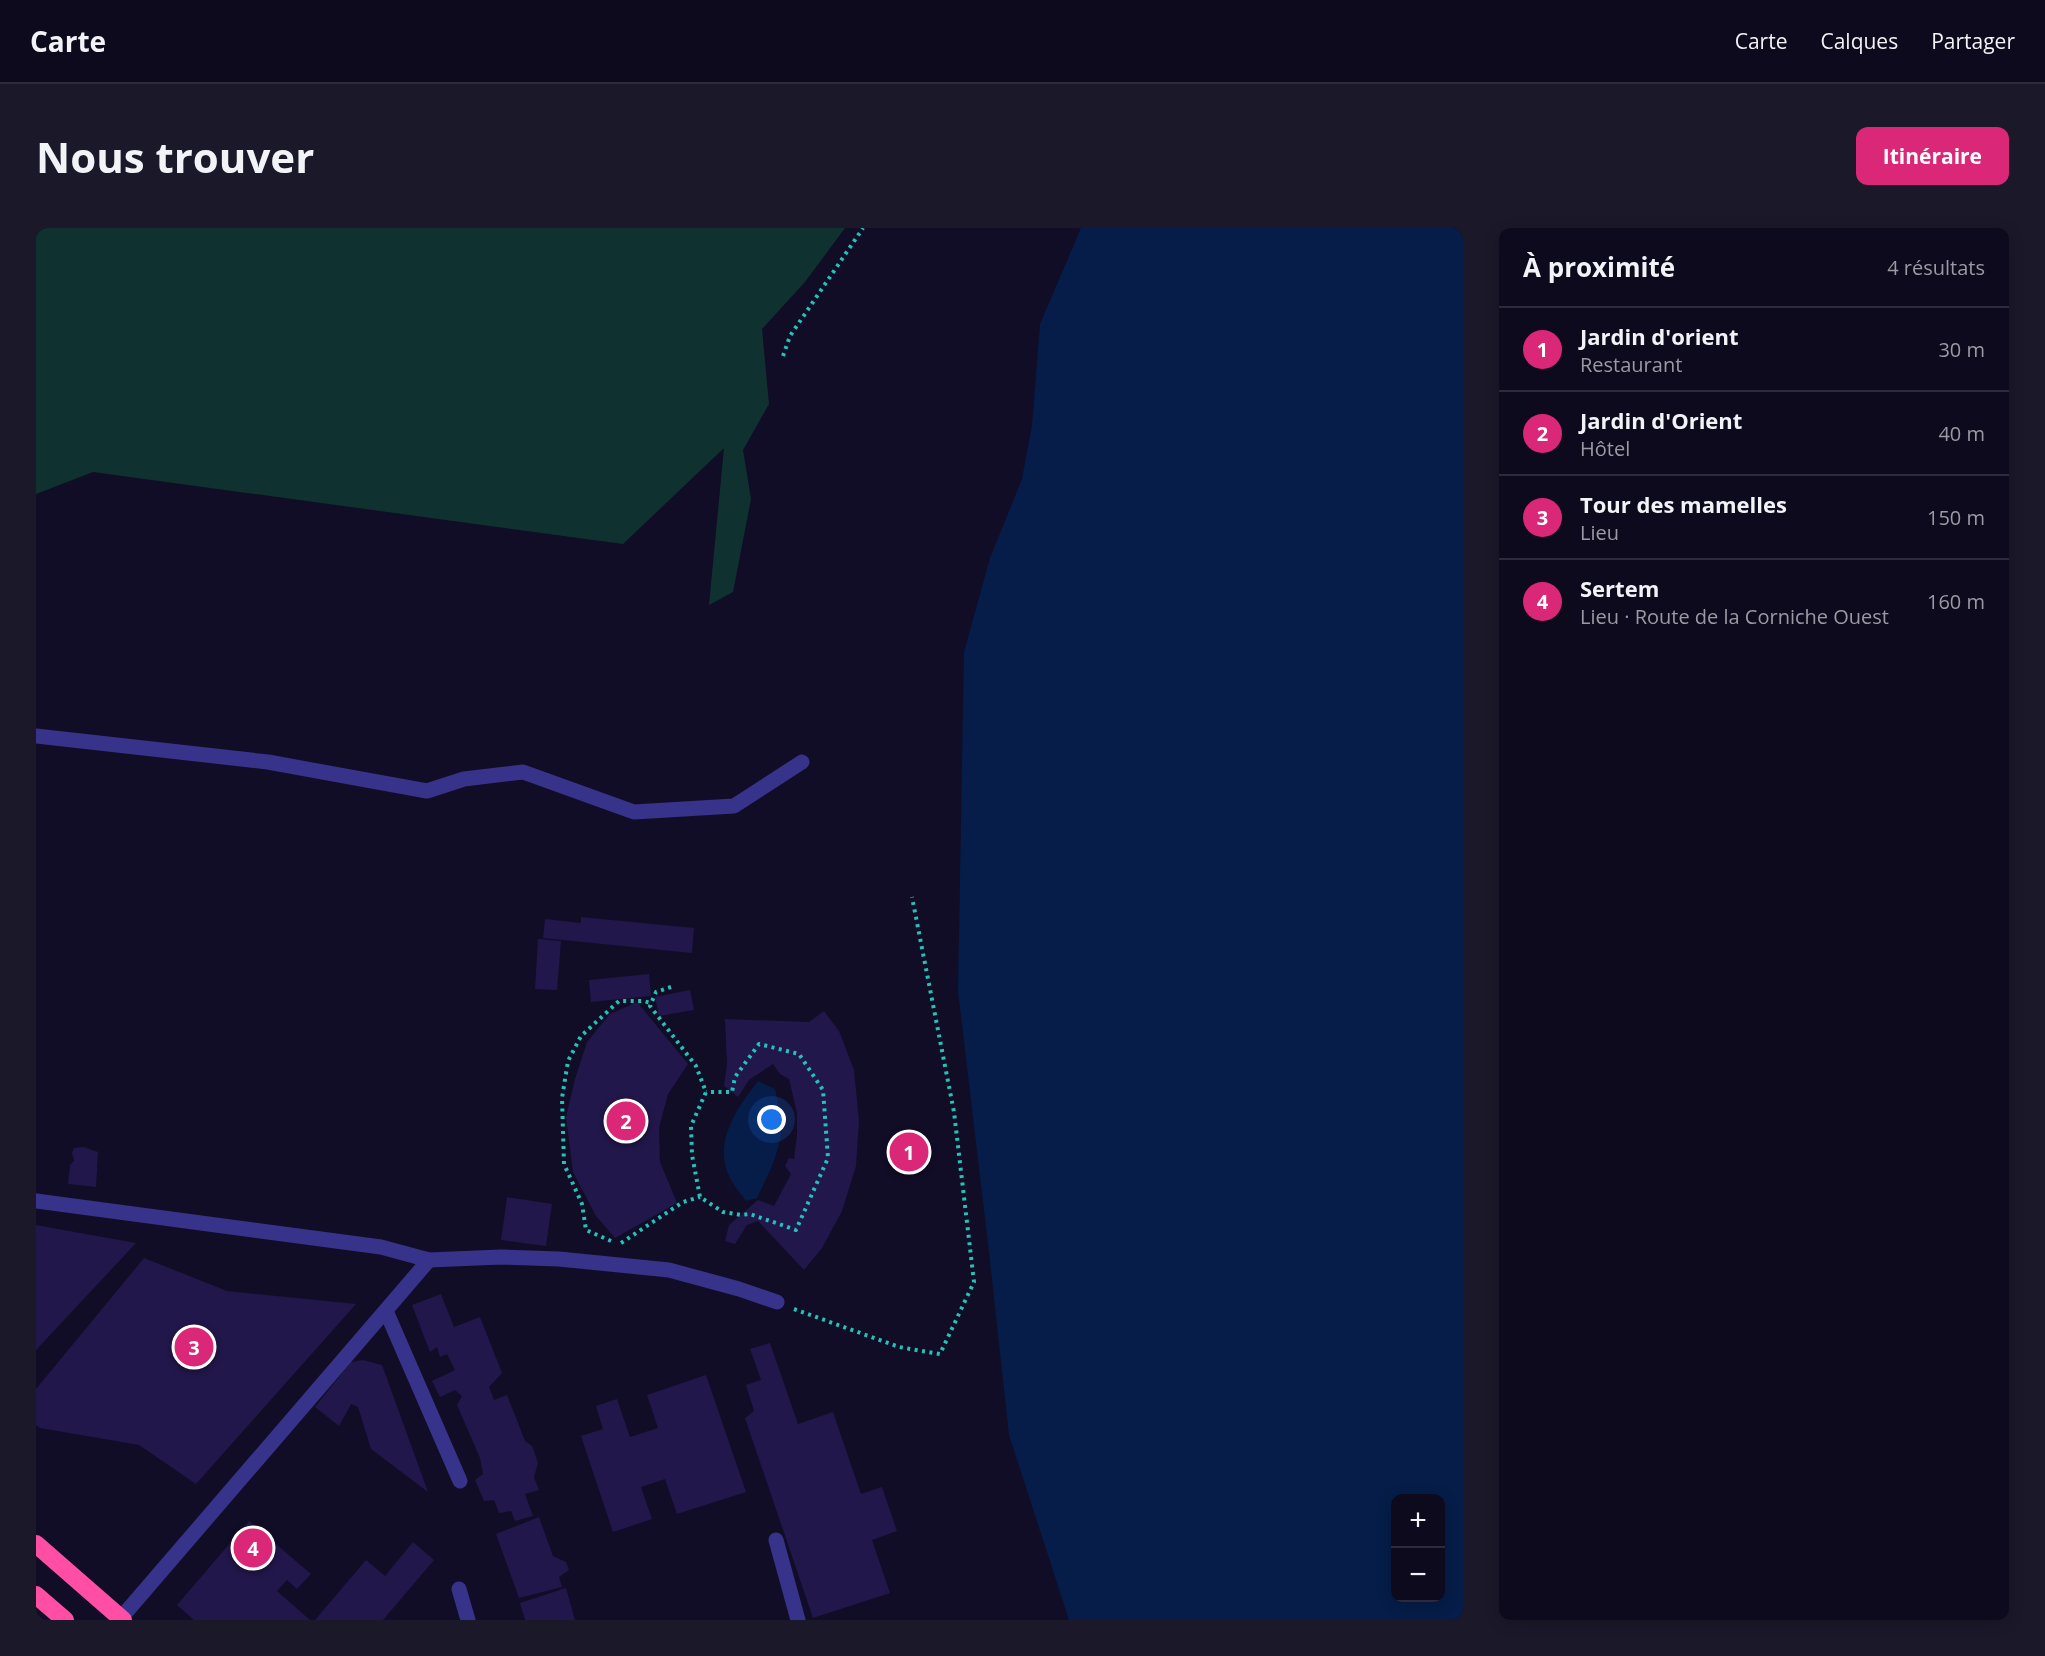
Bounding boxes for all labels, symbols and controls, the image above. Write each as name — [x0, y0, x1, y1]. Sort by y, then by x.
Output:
text: Carte — [30, 22, 106, 60]
text: Carte — [1735, 27, 1787, 55]
text: Calques — [1820, 27, 1898, 55]
text: Partager — [1931, 27, 2015, 55]
button: Itinéraire — [1856, 127, 2009, 185]
text: Nous trouver — [36, 128, 314, 185]
text: À proximité — [1523, 249, 1675, 285]
text: 4 résultats — [1887, 254, 1985, 281]
text: Jardin d'orient — [1580, 321, 1738, 351]
text: 1 — [1537, 336, 1548, 363]
text: 30 m — [1938, 336, 1985, 363]
text: Restaurant — [1580, 351, 1682, 378]
text: Jardin d'Orient — [1580, 405, 1742, 435]
text: 2 — [1537, 420, 1548, 447]
text: 40 m — [1938, 420, 1985, 447]
text: Hôtel — [1580, 435, 1630, 462]
text: Tour des mamelles — [1580, 489, 1787, 519]
text: 3 — [1537, 504, 1548, 531]
text: 150 m — [1927, 504, 1985, 531]
text: Lieu — [1580, 519, 1619, 546]
text: Sertem — [1580, 573, 1659, 603]
text: 4 — [1537, 588, 1548, 615]
text: 160 m — [1927, 588, 1985, 615]
text: Lieu · Route de la Corniche Ouest — [1580, 603, 1889, 630]
pin: 2 — [606, 1098, 646, 1144]
your location — [757, 1105, 786, 1134]
pin: 1 — [890, 1130, 928, 1174]
pin: 3 — [174, 1324, 214, 1370]
map controls — [1391, 1494, 1445, 1602]
button: + — [1391, 1494, 1445, 1548]
pin: 4 — [234, 1526, 272, 1570]
button: − — [1391, 1548, 1445, 1602]

